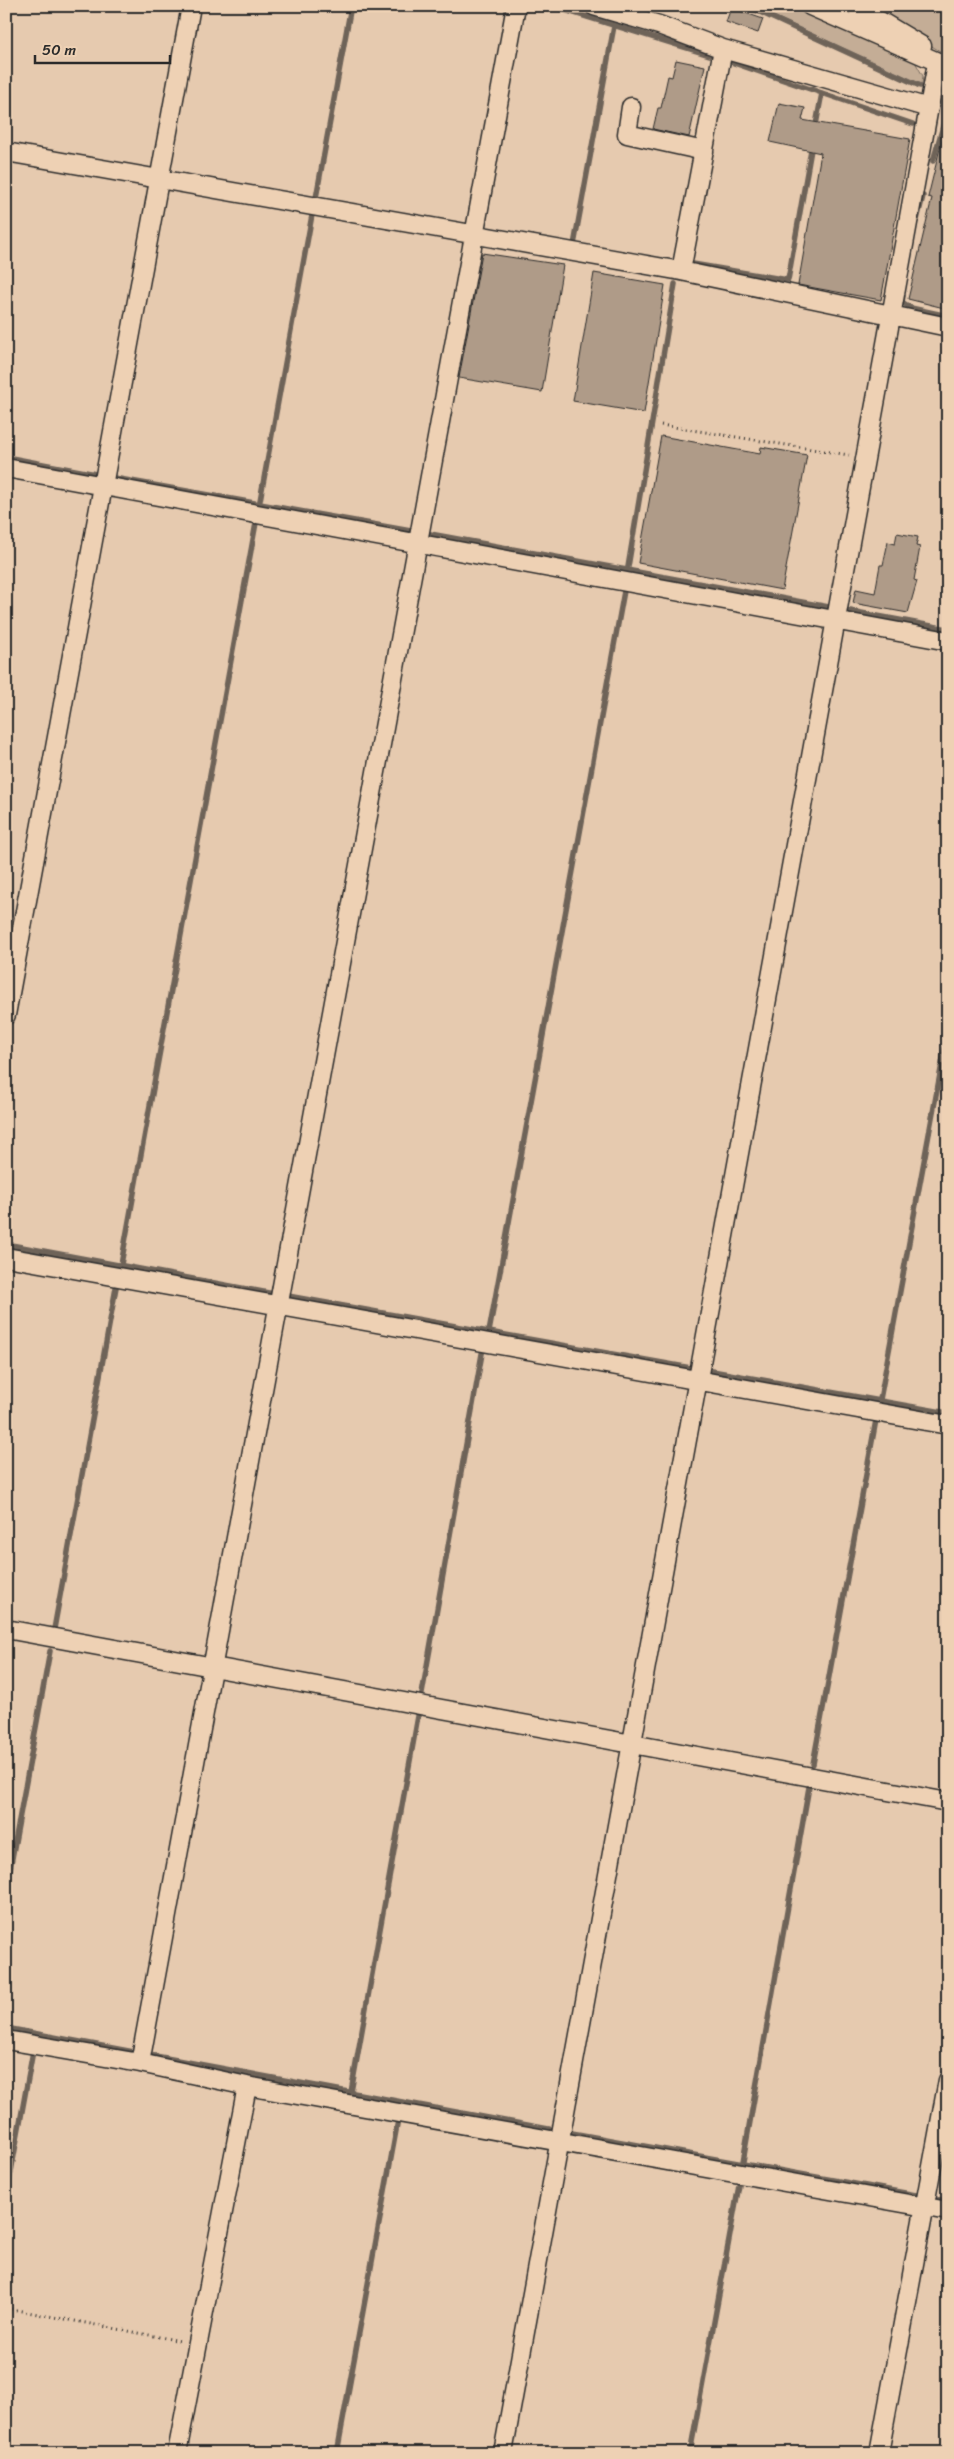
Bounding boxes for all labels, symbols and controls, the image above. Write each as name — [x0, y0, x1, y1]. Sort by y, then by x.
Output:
scale bar — [35, 32, 170, 64]
text: 50 m — [42, 37, 77, 63]

